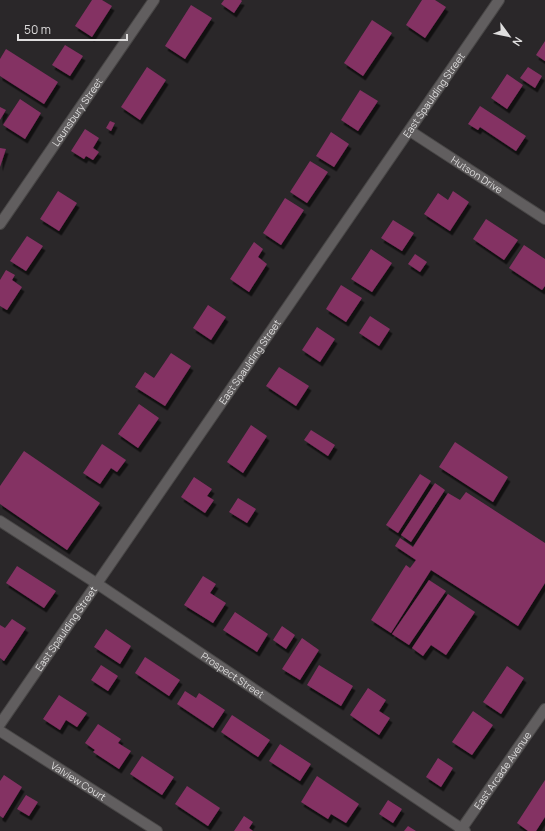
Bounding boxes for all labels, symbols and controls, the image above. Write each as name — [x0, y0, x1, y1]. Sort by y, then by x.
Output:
scale bar — [18, 16, 127, 42]
north arrow — [489, 16, 529, 56]
text: 50 m — [24, 21, 51, 38]
text: N — [509, 34, 526, 49]
street label: East Spaulding Street — [399, 50, 468, 140]
street label: Lounsbury Street — [49, 75, 106, 149]
street label: Hutson Drive — [448, 153, 506, 197]
street label: East Spaulding Street — [216, 317, 284, 407]
street label: East Spaulding Street — [32, 583, 100, 674]
street label: Prospect Street — [198, 649, 267, 701]
street label: East Arcade Avenue — [470, 729, 534, 812]
street label: Valview Court — [48, 758, 109, 804]

